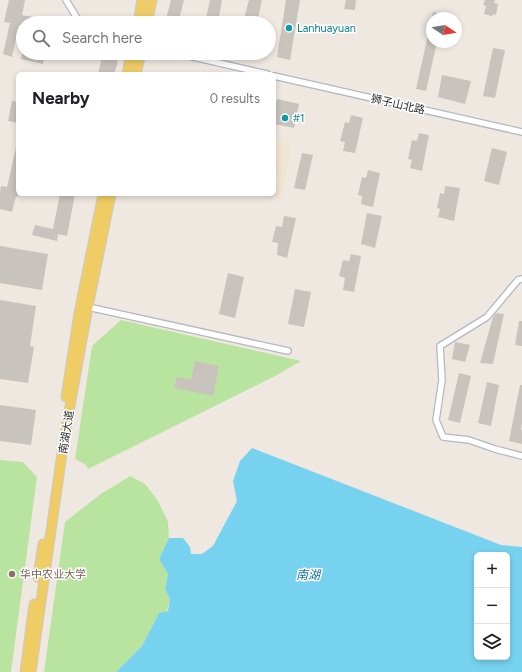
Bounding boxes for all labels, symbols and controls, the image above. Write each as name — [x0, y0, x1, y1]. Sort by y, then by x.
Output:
north arrow — [426, 12, 462, 48]
search box — [16, 16, 276, 60]
place label: Lanhuayuan — [297, 22, 356, 35]
marker: Lanhuayuan — [284, 23, 294, 33]
icon: search — [30, 27, 52, 49]
text: Search here — [62, 29, 142, 47]
text: Nearby — [32, 88, 90, 108]
text: 0 results — [210, 91, 260, 106]
street label: 狮子山北路 — [370, 92, 426, 117]
place label: #1 — [293, 112, 304, 125]
marker: #1 — [280, 113, 290, 123]
street label: 南湖大道 — [57, 409, 76, 455]
map controls — [474, 552, 510, 660]
button: + — [474, 552, 510, 588]
place label: 华中农业大学 — [20, 568, 86, 581]
water label: 南湖 — [296, 568, 322, 582]
marker: 华中农业大学 — [7, 569, 17, 579]
button: − — [474, 588, 510, 624]
button: layers — [474, 624, 510, 660]

